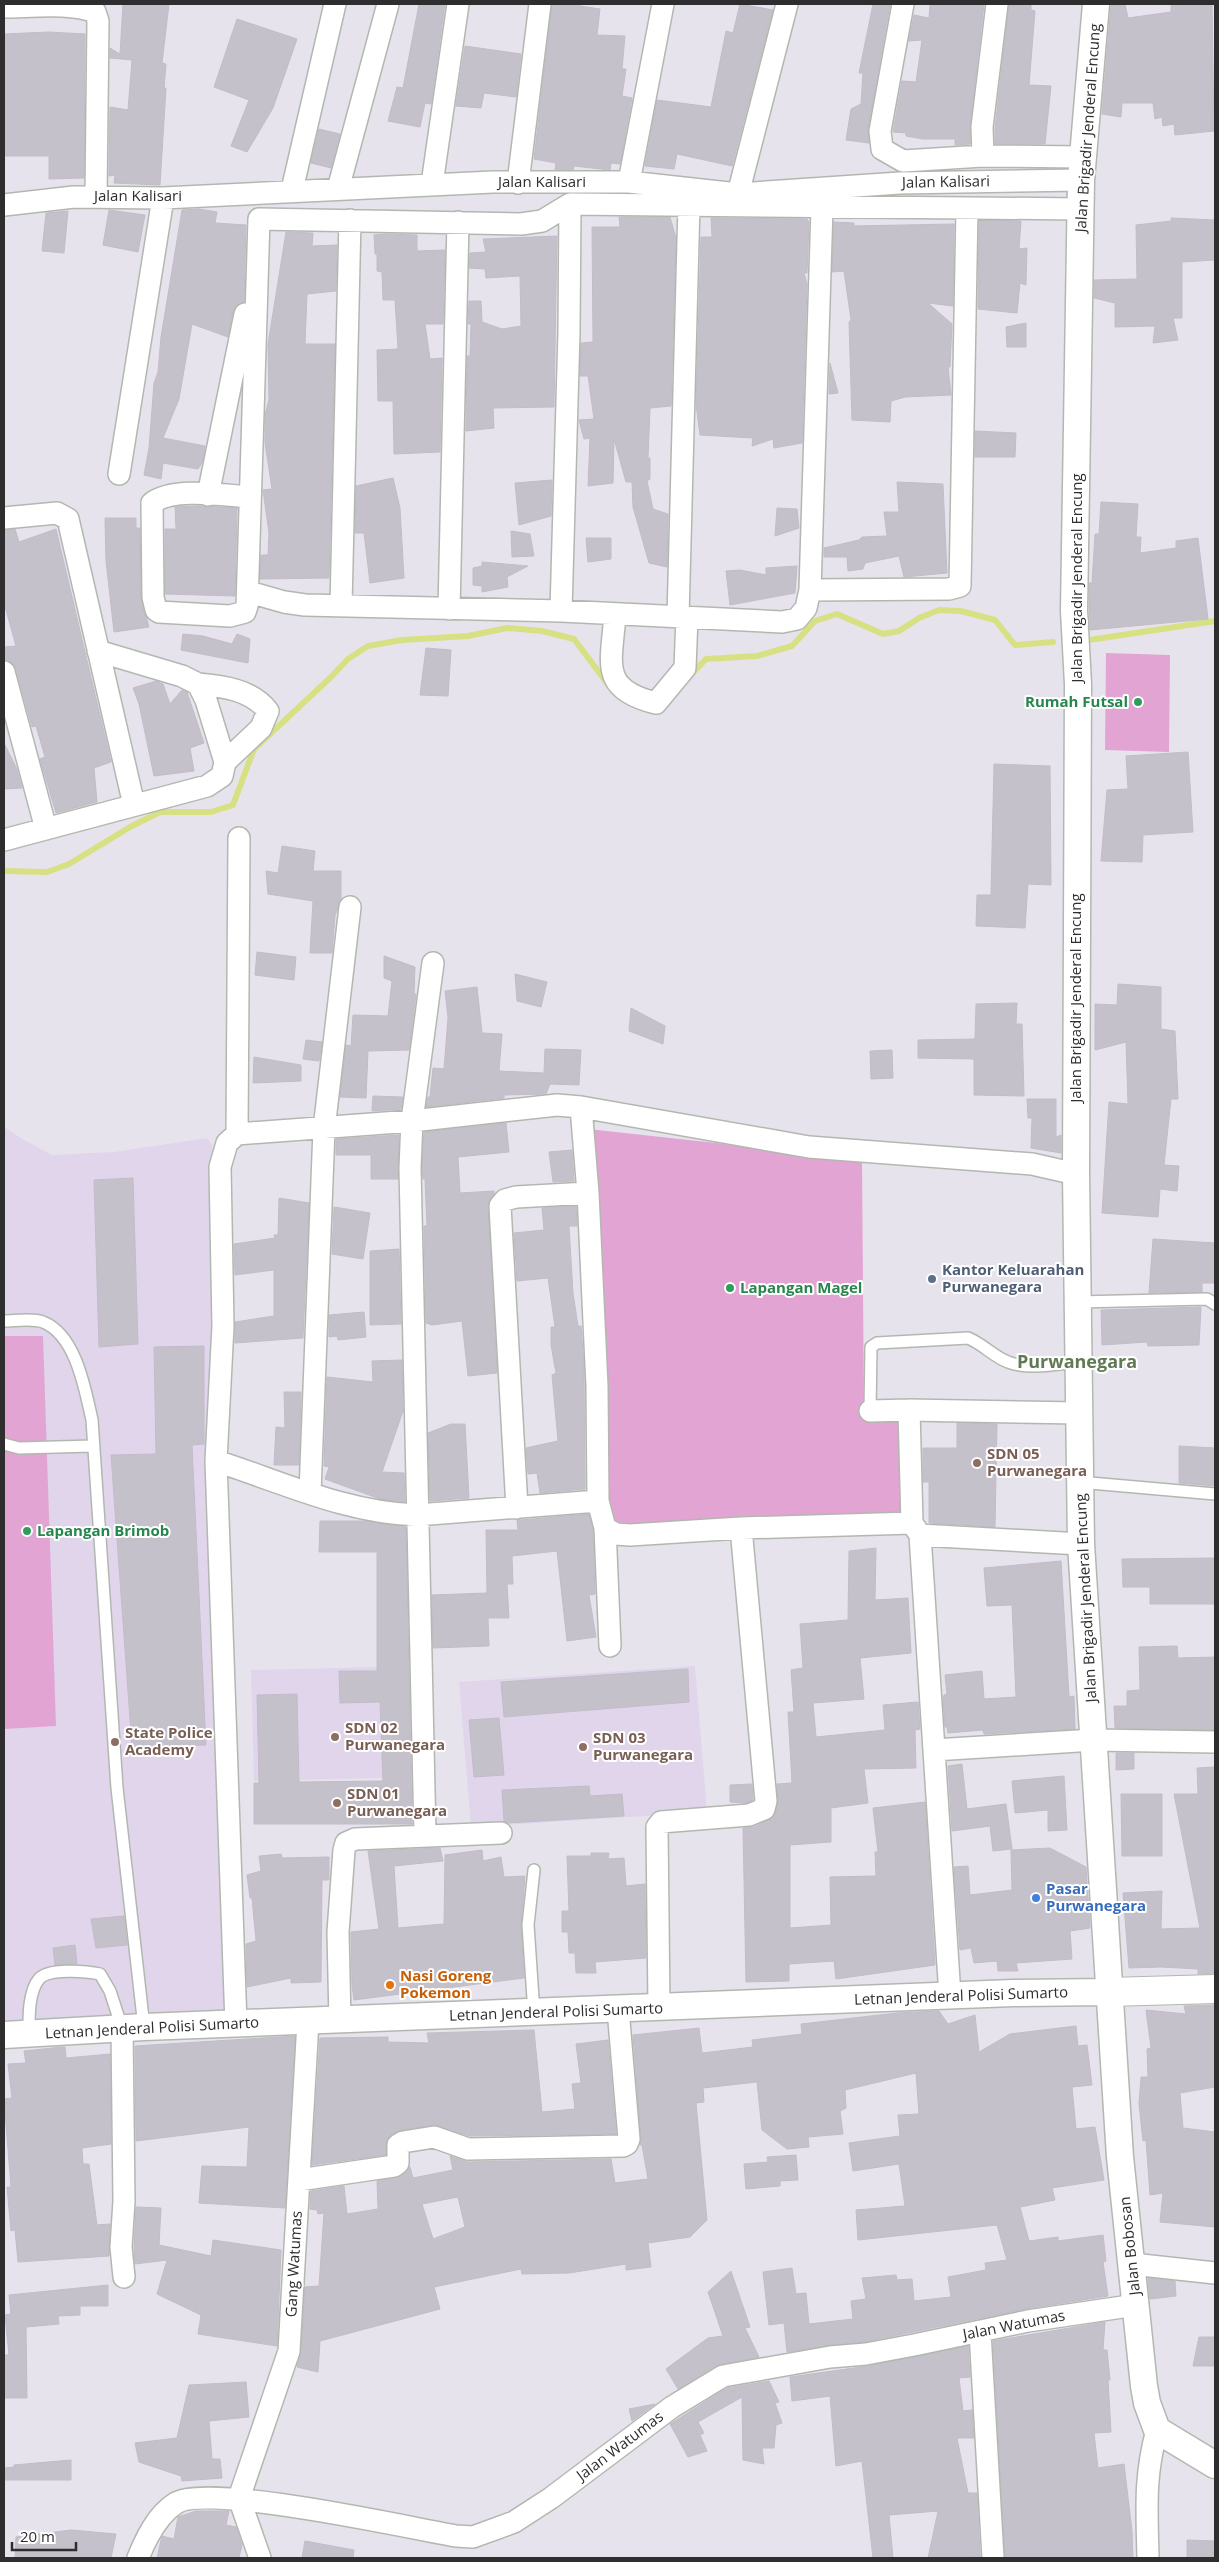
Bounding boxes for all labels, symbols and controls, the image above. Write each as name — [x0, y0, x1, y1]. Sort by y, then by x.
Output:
street label: Jalan Brigadir Jenderal Encung — [1070, 23, 1104, 235]
street label: Jalan Kalisari — [900, 170, 990, 192]
street label: Jalan Kalisari — [496, 171, 586, 191]
street label: Jalan Kalisari — [92, 185, 182, 205]
street label: Jalan Brigadir Jenderal Encung — [1066, 473, 1086, 685]
place label: Rumah Futsal — [1025, 691, 1128, 711]
marker: Rumah Futsal — [1132, 696, 1144, 708]
street label: Jalan Brigadir Jenderal Encung — [1065, 893, 1085, 1105]
place label: Kantor Keluarahan Purwanegara — [942, 1259, 1084, 1296]
marker: Kantor Keluarahan Purwanegara — [926, 1273, 938, 1285]
place label: Lapangan Magel — [740, 1277, 862, 1297]
marker: Lapangan Magel — [724, 1282, 736, 1294]
district label: Purwanegara — [1017, 1349, 1137, 1373]
place label: SDN 05 Purwanegara — [987, 1443, 1087, 1480]
marker: SDN 05 Purwanegara — [971, 1457, 983, 1469]
street label: Jalan Brigadir Jenderal Encung — [1070, 1493, 1101, 1705]
place label: Lapangan Brimob — [37, 1520, 169, 1540]
marker: Lapangan Brimob — [21, 1525, 33, 1537]
place label: SDN 02 Purwanegara — [345, 1717, 445, 1754]
place label: State Police Academy — [125, 1722, 213, 1759]
place label: SDN 03 Purwanegara — [593, 1727, 693, 1764]
marker: SDN 02 Purwanegara — [329, 1731, 341, 1743]
marker: State Police Academy — [109, 1736, 121, 1748]
marker: SDN 03 Purwanegara — [577, 1741, 589, 1753]
place label: SDN 01 Purwanegara — [347, 1783, 447, 1820]
marker: SDN 01 Purwanegara — [331, 1797, 343, 1809]
place label: Pasar Purwanegara — [1046, 1878, 1146, 1915]
marker: Pasar Purwanegara — [1030, 1892, 1042, 1904]
place label: Nasi Goreng Pokemon — [400, 1965, 492, 2002]
marker: Nasi Goreng Pokemon — [384, 1979, 396, 1991]
street label: Letnan Jenderal Polisi Sumarto — [854, 1981, 1068, 2009]
street label: Letnan Jenderal Polisi Sumarto — [449, 1997, 663, 2025]
street label: Letnan Jenderal Polisi Sumarto — [44, 2011, 259, 2043]
street label: Jalan Bobosan — [1114, 2196, 1144, 2298]
street label: Gang Watumas — [280, 2210, 306, 2318]
street label: Jalan Watumas — [959, 2304, 1067, 2344]
street label: Jalan Watumas — [570, 2406, 667, 2486]
scale bar — [12, 2520, 76, 2552]
text: 20 m — [20, 2526, 55, 2546]

